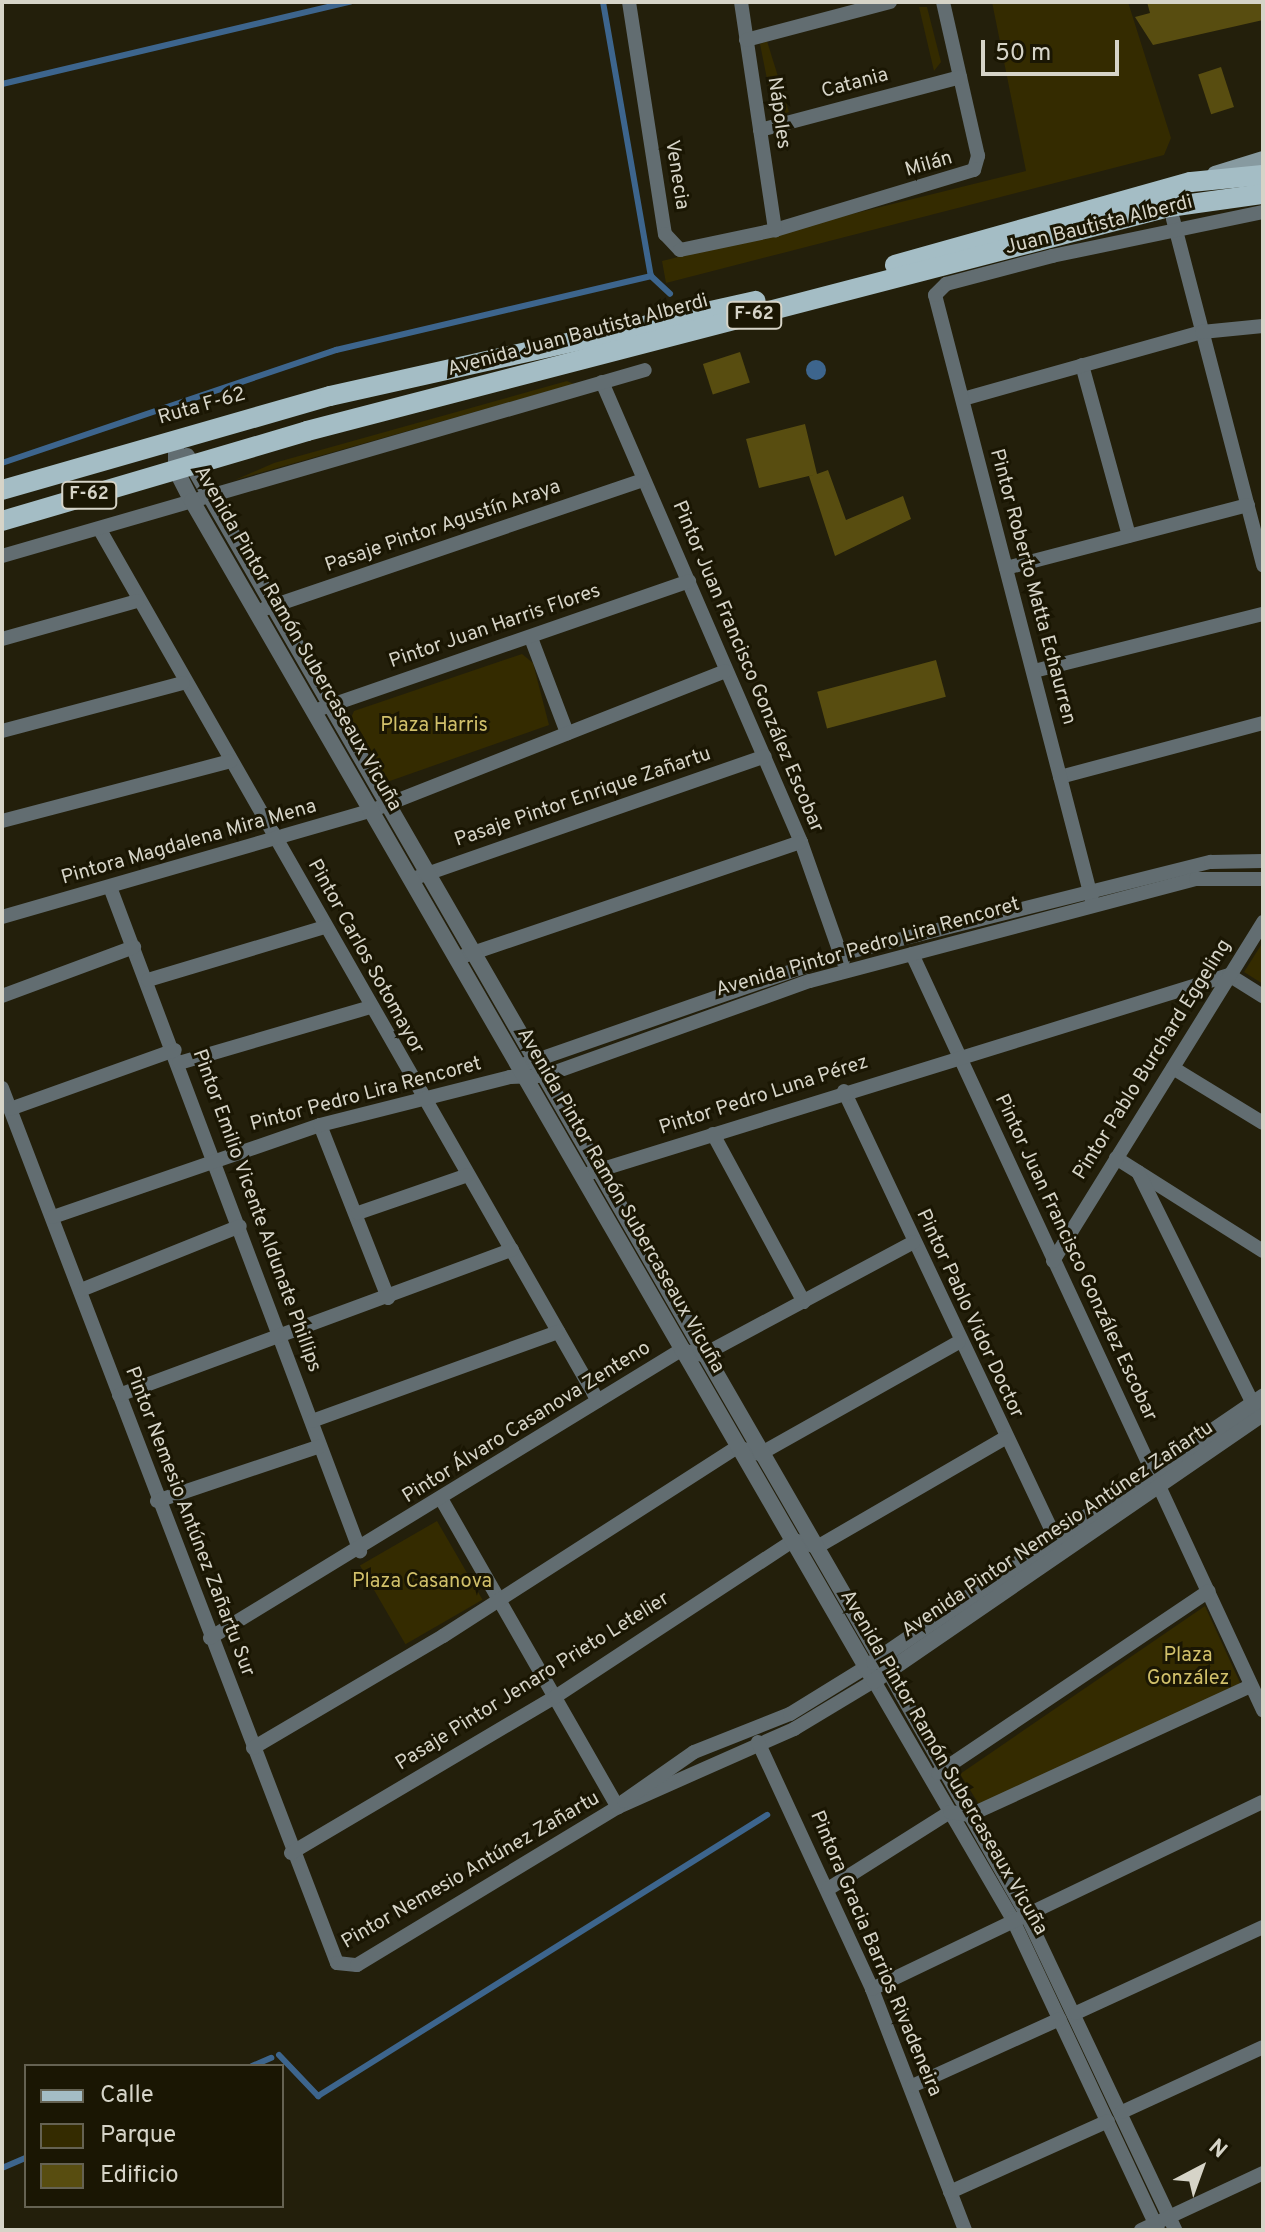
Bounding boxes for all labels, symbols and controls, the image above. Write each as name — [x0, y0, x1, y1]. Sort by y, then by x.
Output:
scale bar — [985, 24, 1123, 74]
text: 50 m — [995, 39, 1051, 69]
street label: Catania — [819, 64, 891, 104]
street label: Nápoles — [761, 75, 795, 151]
street label: Venecia — [659, 138, 693, 212]
street label: Milán — [903, 147, 955, 183]
street label: Juan Bautista Alberdi — [1002, 191, 1196, 261]
street label: Avenida Juan Bautista Alberdi — [445, 290, 711, 382]
road number: F-62 — [726, 301, 782, 329]
street label: Ruta F-62 — [156, 383, 248, 431]
street label: Pintor Roberto Matta Echaurren — [984, 446, 1080, 728]
street label: Avenida Pintor Ramón Subercaseaux Vicuña — [188, 462, 406, 816]
street label: Pasaje Pintor Agustín Araya — [321, 475, 565, 579]
road number: F-62 — [61, 481, 117, 509]
street label: Pintor Juan Francisco González Escobar — [666, 498, 828, 836]
street label: Pintor Juan Harris Flores — [386, 580, 604, 674]
park label: Plaza Harris — [380, 714, 488, 738]
street label: Pasaje Pintor Enrique Zañartu — [452, 743, 714, 853]
street label: Pintora Magdalena Mira Mena — [59, 795, 319, 891]
street label: Pintor Carlos Sotomayor — [301, 855, 429, 1059]
street label: Avenida Pintor Pedro Lira Rencoret — [713, 893, 1023, 1003]
street label: Pintor Pablo Burchard Eggeling — [1069, 935, 1237, 1185]
street label: Avenida Pintor Ramón Subercaseaux Vicuña — [511, 1024, 729, 1378]
street label: Pintor Emilio Vicente Aldunate Phillips — [186, 1046, 326, 1376]
street label: Pintor Pedro Luna Pérez — [657, 1051, 871, 1141]
street label: Pintor Pedro Lira Rencoret — [248, 1053, 484, 1137]
street label: Pintor Juan Francisco González Escobar — [989, 1091, 1161, 1425]
street label: Pintor Pablo Vidor Doctor — [910, 1205, 1028, 1423]
street label: Pintor Álvaro Casanova Zenteno — [398, 1336, 656, 1510]
street label: Pintor Nemesio Antúnez Zañartu Sur — [119, 1363, 259, 1681]
street label: Avenida Pintor Nemesio Antúnez Zañartu — [897, 1416, 1219, 1644]
park label: Plaza Casanova — [352, 1570, 492, 1594]
street label: Avenida Pintor Ramón Subercaseaux Vicuña — [834, 1586, 1052, 1940]
street label: Pasaje Pintor Jenaro Prieto Letelier — [392, 1587, 674, 1777]
park label: Plaza González — [1147, 1644, 1229, 1691]
street label: Pintor Nemesio Antúnez Zañartu — [337, 1787, 605, 1955]
street label: Pintora Gracia Barrios Rivadeneira — [804, 1808, 946, 2100]
legend — [24, 2064, 284, 2208]
text: Calle — [100, 2081, 154, 2111]
text: Parque — [100, 2121, 176, 2151]
north arrow — [1161, 2128, 1241, 2208]
text: N — [1202, 2134, 1232, 2165]
text: Edificio — [100, 2161, 179, 2191]

